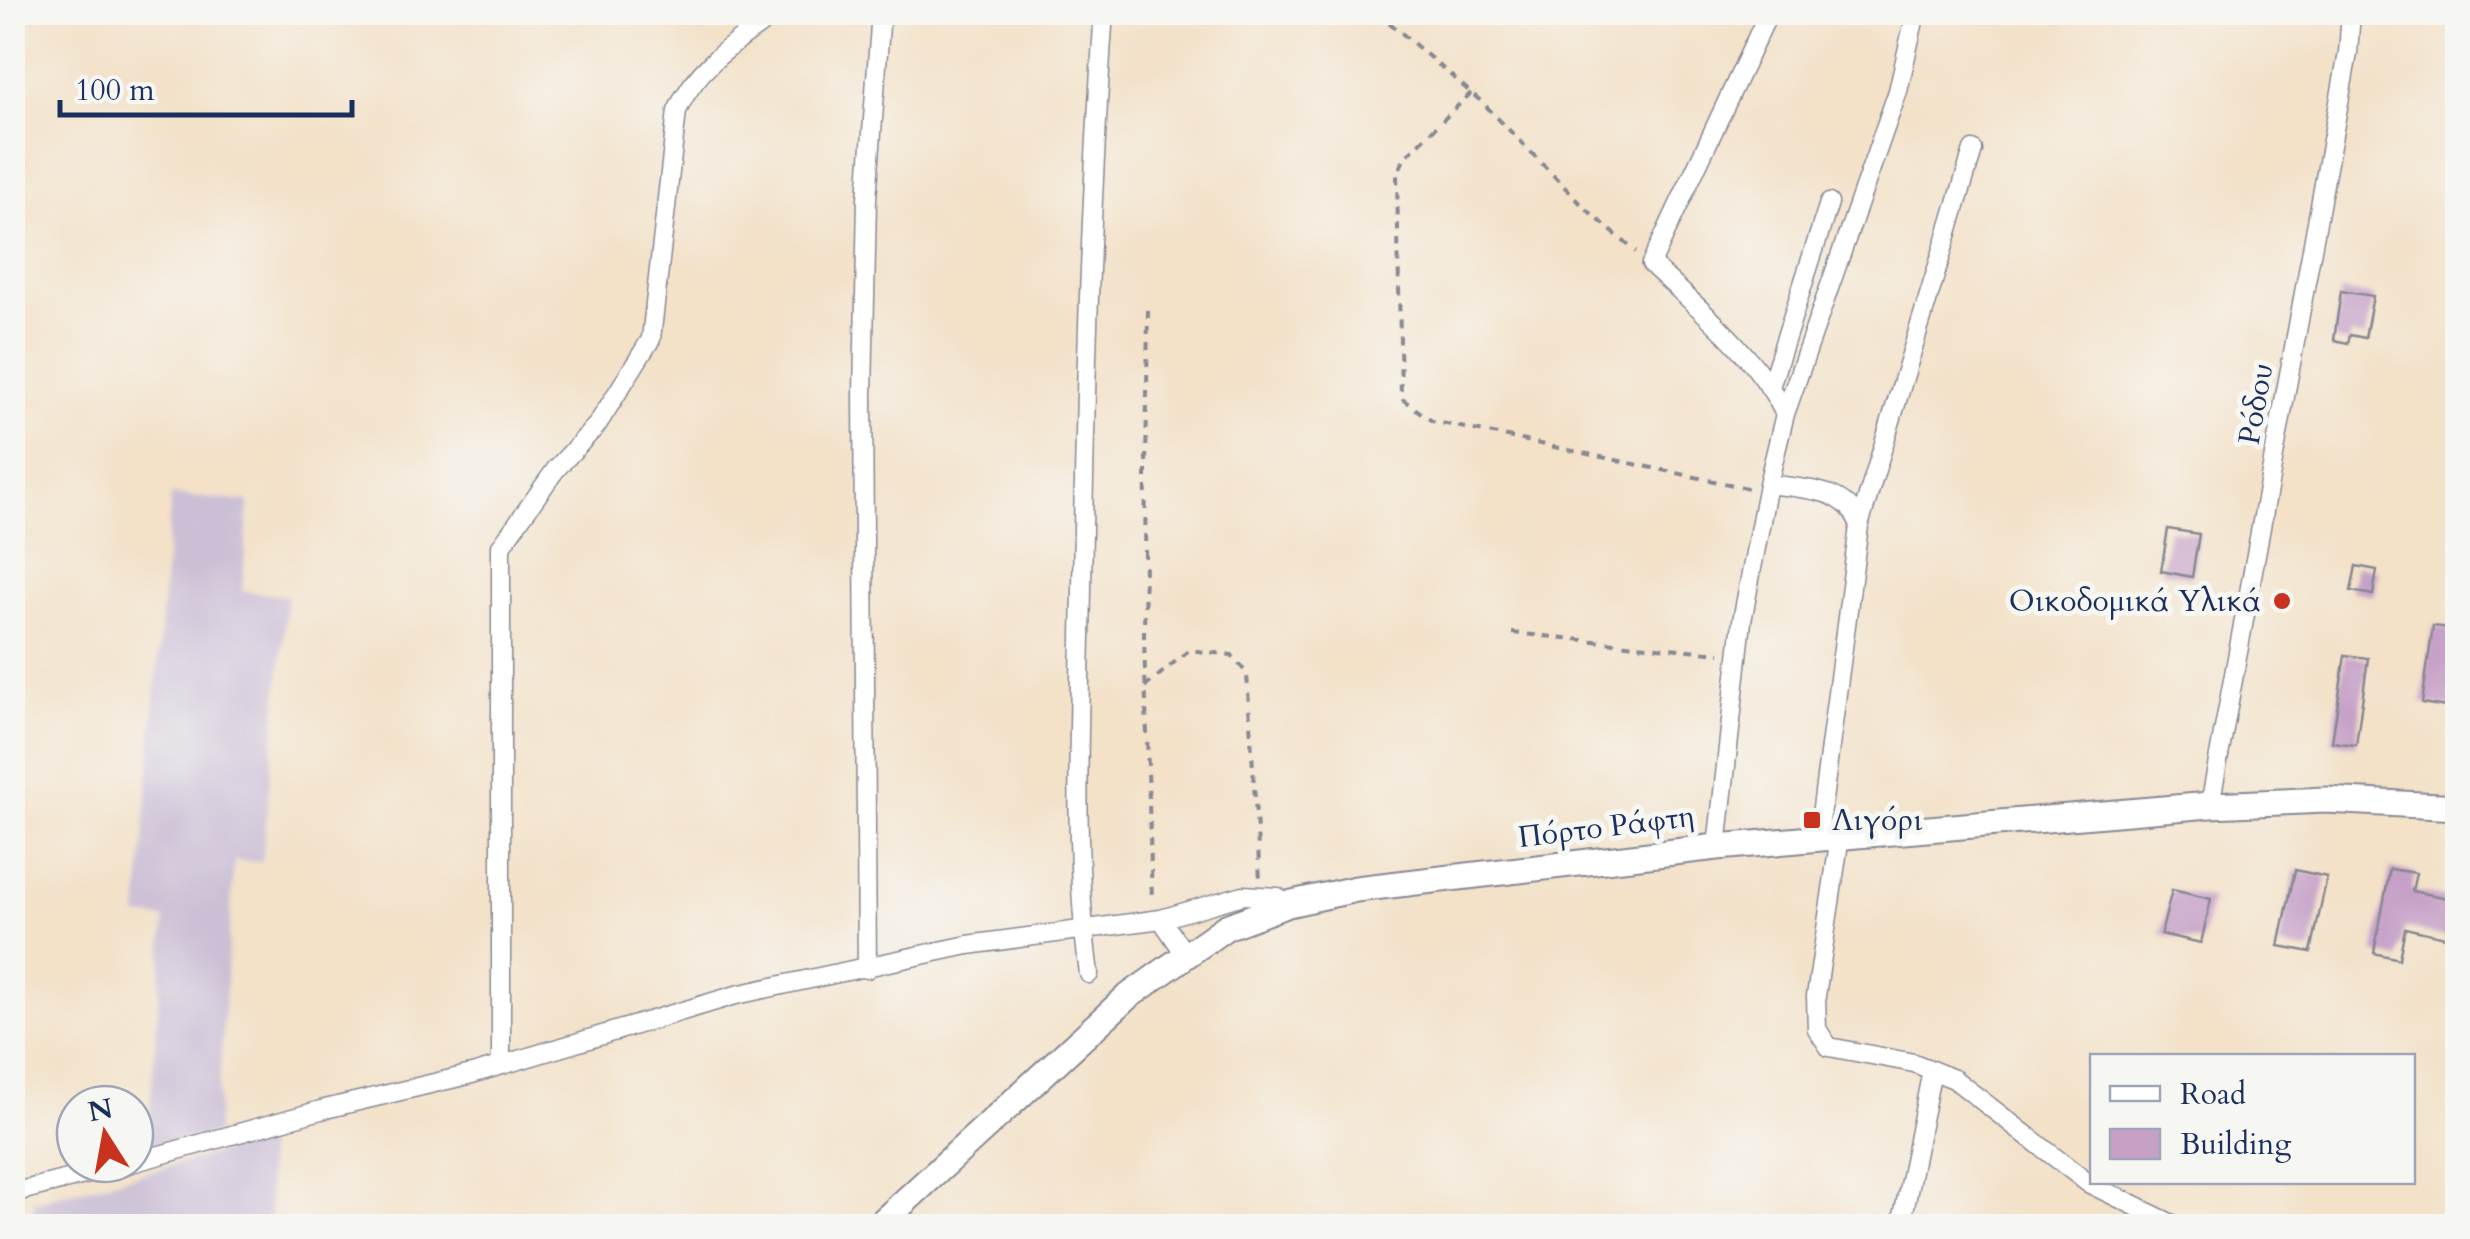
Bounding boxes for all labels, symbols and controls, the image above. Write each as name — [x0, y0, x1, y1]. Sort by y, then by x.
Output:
scale bar — [60, 55, 352, 117]
text: 100 m — [75, 70, 155, 111]
street label: Ρόδου — [2229, 360, 2283, 448]
place label: Οικοδομικά Υλικά — [2009, 581, 2262, 622]
marker: Οικοδομικά Υλικά — [2271, 590, 2293, 612]
street label: Πόρτο Ράφτη — [1516, 796, 1696, 858]
place label: Λιγόρι — [1832, 800, 1923, 841]
marker: Λιγόρι — [1801, 809, 1823, 831]
legend — [2090, 1054, 2415, 1184]
text: Road — [2180, 1074, 2246, 1115]
north arrow — [55, 1084, 155, 1184]
text: N — [85, 1089, 116, 1131]
text: Building — [2180, 1124, 2291, 1165]

